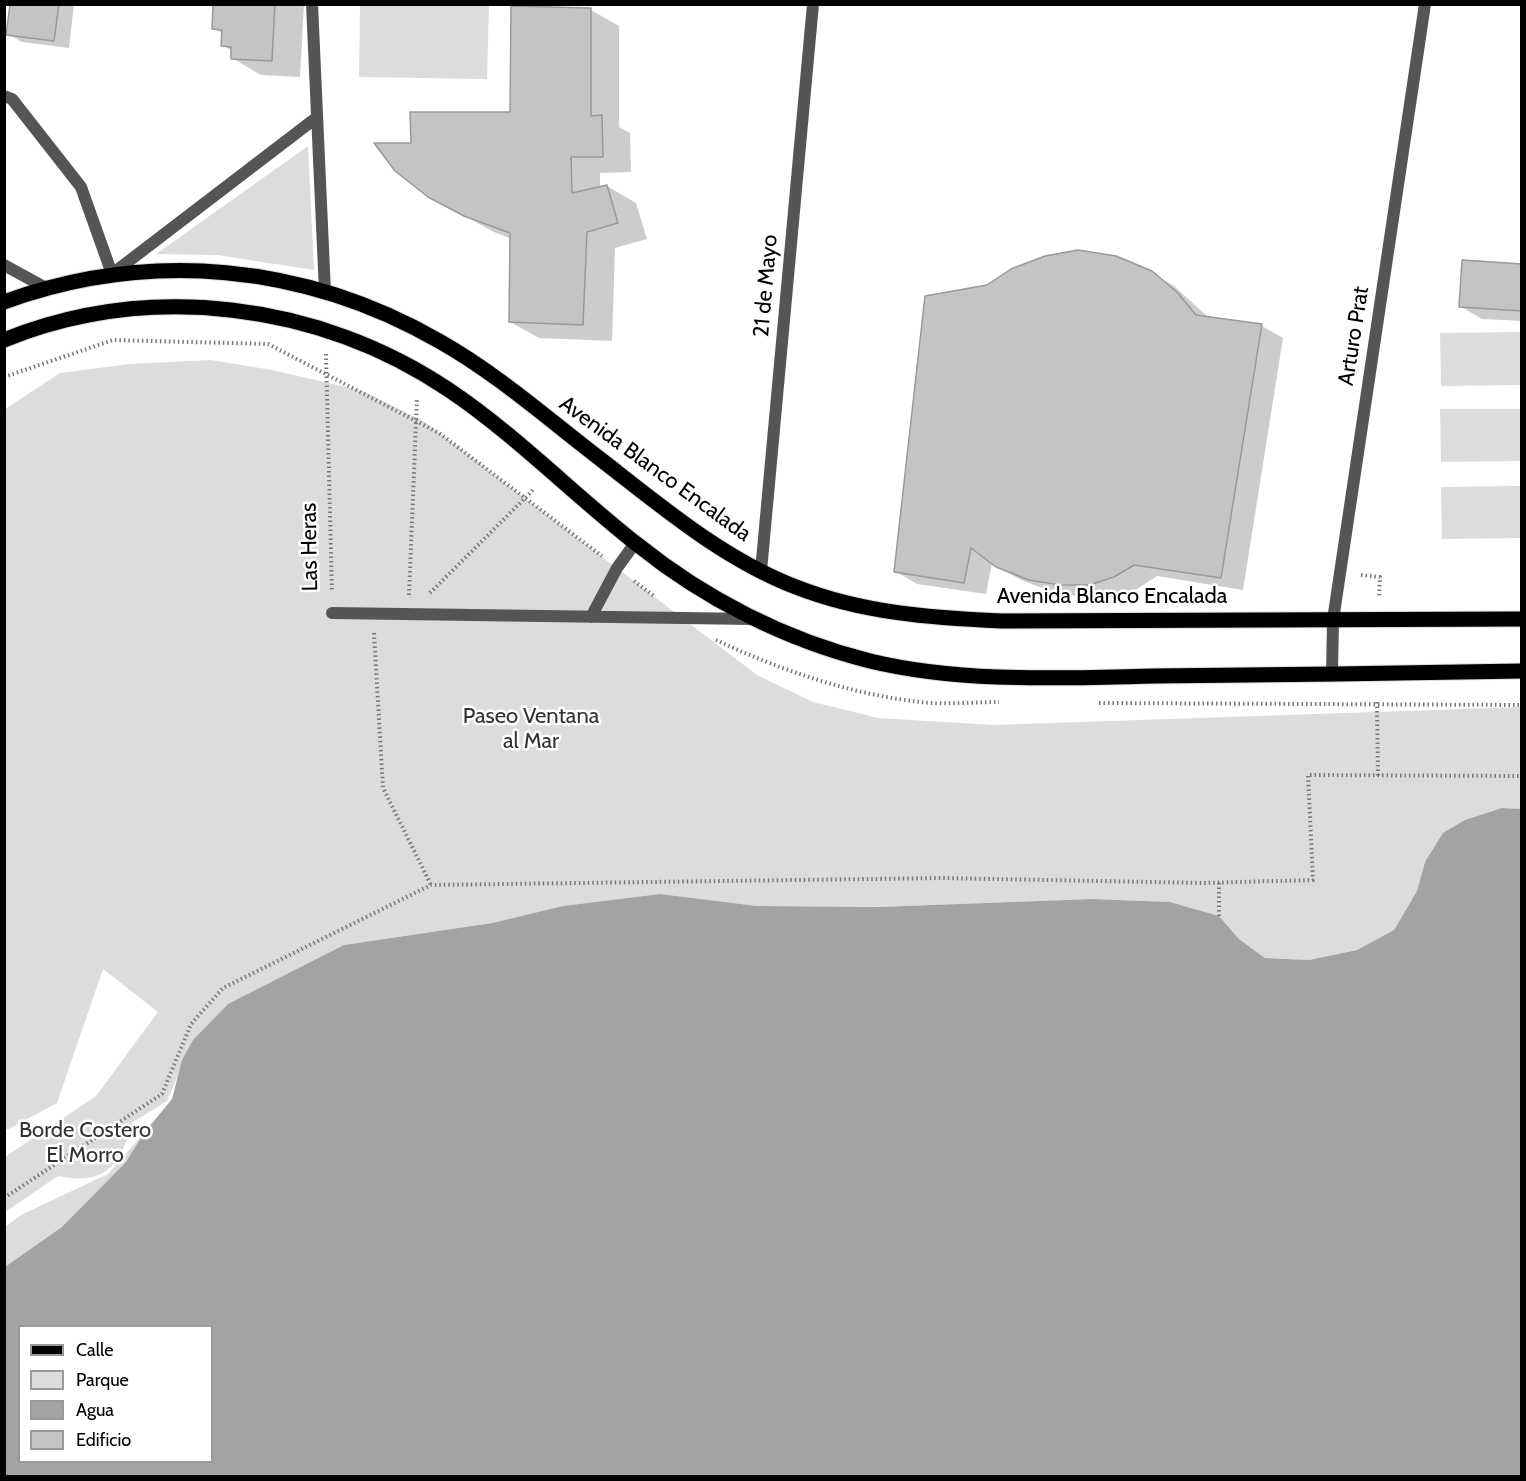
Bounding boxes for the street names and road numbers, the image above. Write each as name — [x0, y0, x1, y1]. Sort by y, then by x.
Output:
street label: 21 de Mayo — [748, 234, 784, 338]
street label: Arturo Prat — [1333, 284, 1375, 388]
street label: Avenida Blanco Encalada — [554, 391, 756, 547]
street label: Las Heras — [296, 502, 324, 592]
street label: Avenida Blanco Encalada — [997, 584, 1227, 610]

